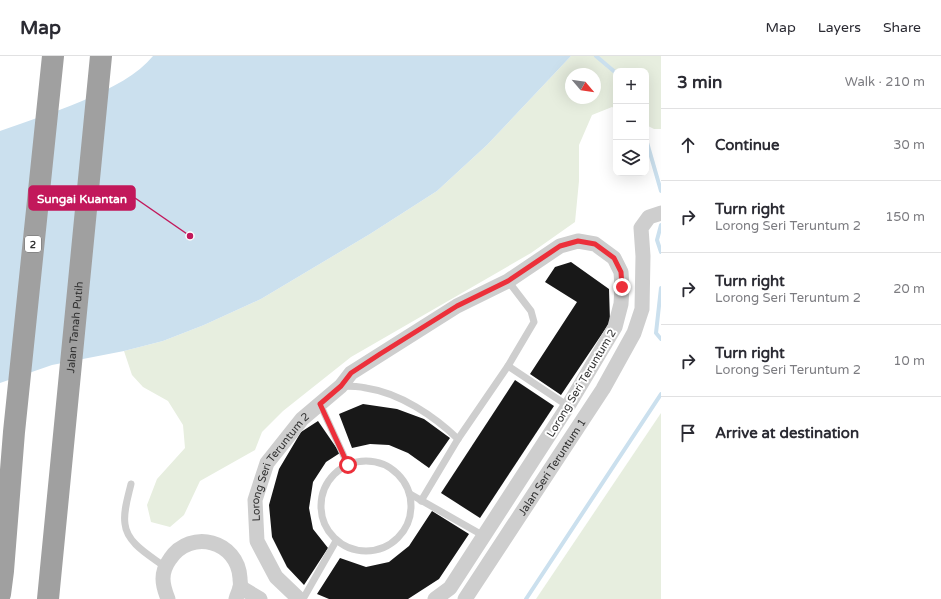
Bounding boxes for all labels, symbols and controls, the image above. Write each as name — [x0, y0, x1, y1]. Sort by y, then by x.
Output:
text: Map — [20, 17, 61, 39]
text: Map — [766, 19, 796, 36]
text: Layers — [818, 19, 861, 36]
text: Share — [883, 19, 921, 36]
north arrow — [565, 68, 601, 104]
map controls — [613, 68, 649, 176]
button: + — [613, 68, 649, 104]
text: 3 min — [677, 72, 722, 93]
text: Walk · 210 m — [845, 74, 925, 90]
button: − — [613, 104, 649, 140]
icon: ahead — [677, 134, 699, 156]
text: Continue — [715, 136, 779, 154]
text: 30 m — [893, 137, 925, 153]
button: layers — [613, 140, 649, 176]
callout: Sungai Kuantan — [29, 186, 135, 210]
text: Sungai Kuantan — [37, 192, 127, 207]
text: Turn right — [715, 200, 785, 218]
icon: right — [677, 206, 699, 228]
text: 150 m — [885, 209, 925, 225]
text: Lorong Seri Teruntum 2 — [715, 218, 861, 234]
road number: 2 — [25, 236, 41, 252]
text: Turn right — [715, 272, 785, 290]
route end — [613, 278, 631, 296]
icon: right — [677, 278, 699, 300]
street label: Jalan Tanah Putih — [64, 281, 86, 374]
text: 20 m — [893, 281, 925, 297]
text: Lorong Seri Teruntum 2 — [715, 290, 861, 306]
street label: Lorong Seri Teruntum 2 — [544, 327, 619, 440]
text: Turn right — [715, 344, 785, 362]
icon: right — [677, 350, 699, 372]
text: 10 m — [893, 353, 925, 369]
text: Lorong Seri Teruntum 2 — [715, 362, 861, 378]
street label: Lorong Seri Teruntum 2 — [249, 410, 312, 522]
street label: Jalan Seri Teruntum 1 — [516, 416, 589, 518]
icon: arrive — [677, 422, 699, 444]
text: Arrive at destination — [715, 424, 859, 442]
route start — [339, 456, 357, 474]

